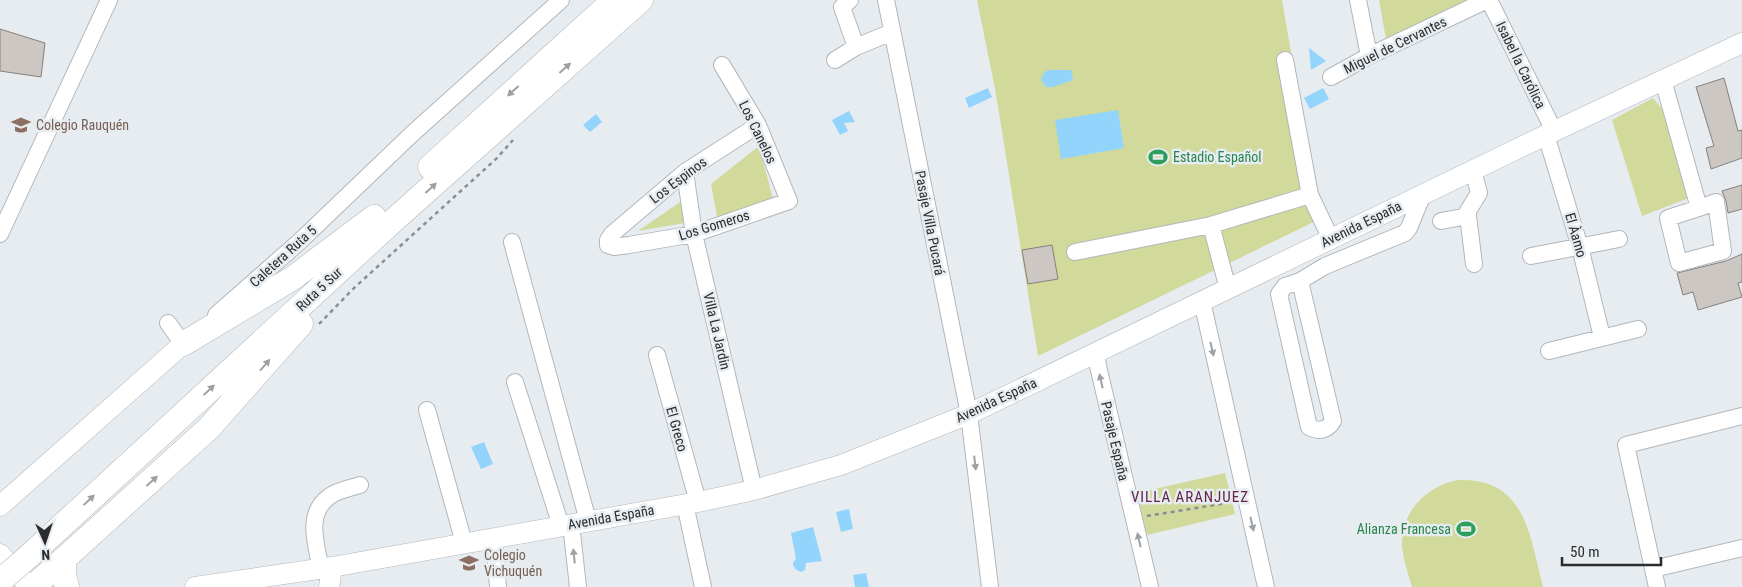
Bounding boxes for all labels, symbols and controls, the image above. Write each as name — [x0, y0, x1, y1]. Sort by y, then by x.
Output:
street label: Miguel de Cervantes — [1341, 13, 1449, 77]
street label: Isabel la Carólica — [1493, 19, 1549, 111]
one-way arrow — [559, 62, 572, 73]
one-way arrow — [508, 85, 520, 97]
street label: Los Canelos — [736, 98, 780, 166]
school or university icon: Colegio Rauquén — [10, 114, 32, 136]
place label: Colegio Rauquén — [36, 117, 129, 133]
sports icon: Estadio Español — [1147, 146, 1169, 168]
place label: Estadio Español — [1173, 149, 1262, 165]
street label: Los Espinos — [646, 153, 710, 207]
street label: Pasaje Villa Pucará — [912, 169, 948, 277]
one-way arrow — [424, 182, 436, 194]
street label: Avenida España — [1318, 198, 1404, 250]
street label: Los Gomeros — [677, 207, 751, 243]
street label: El Àamo — [1562, 211, 1591, 259]
street label: Caletera Ruta 5 — [246, 222, 320, 290]
street label: Ruta 5 Sur — [293, 264, 345, 314]
street label: Villa La Jardin — [700, 291, 734, 371]
one-way arrow — [1209, 341, 1217, 357]
one-way arrow — [259, 359, 270, 371]
street label: Avenida España — [953, 374, 1039, 426]
one-way arrow — [1097, 374, 1105, 389]
one-way arrow — [203, 384, 215, 396]
street label: Pasaje España — [1098, 400, 1132, 482]
street label: El Greco — [663, 405, 691, 453]
one-way arrow — [971, 455, 979, 471]
one-way arrow — [145, 475, 157, 487]
district label: VILLA ARANJUEZ — [1131, 488, 1249, 506]
one-way arrow — [83, 494, 95, 506]
street label: Avenida España — [567, 502, 655, 532]
north arrow — [20, 517, 70, 567]
one-way arrow — [1248, 517, 1256, 532]
sports icon: Alianza Francesa — [1455, 518, 1477, 540]
place label: Alianza Francesa — [1357, 521, 1451, 537]
one-way arrow — [1135, 532, 1143, 547]
scale bar — [1562, 534, 1661, 566]
text: 50 m — [1570, 543, 1600, 561]
text: N — [41, 547, 50, 563]
place label: Colegio Vichuquén — [484, 547, 542, 579]
one-way arrow — [570, 547, 578, 563]
school or university icon: Colegio Vichuquén — [458, 552, 480, 574]

